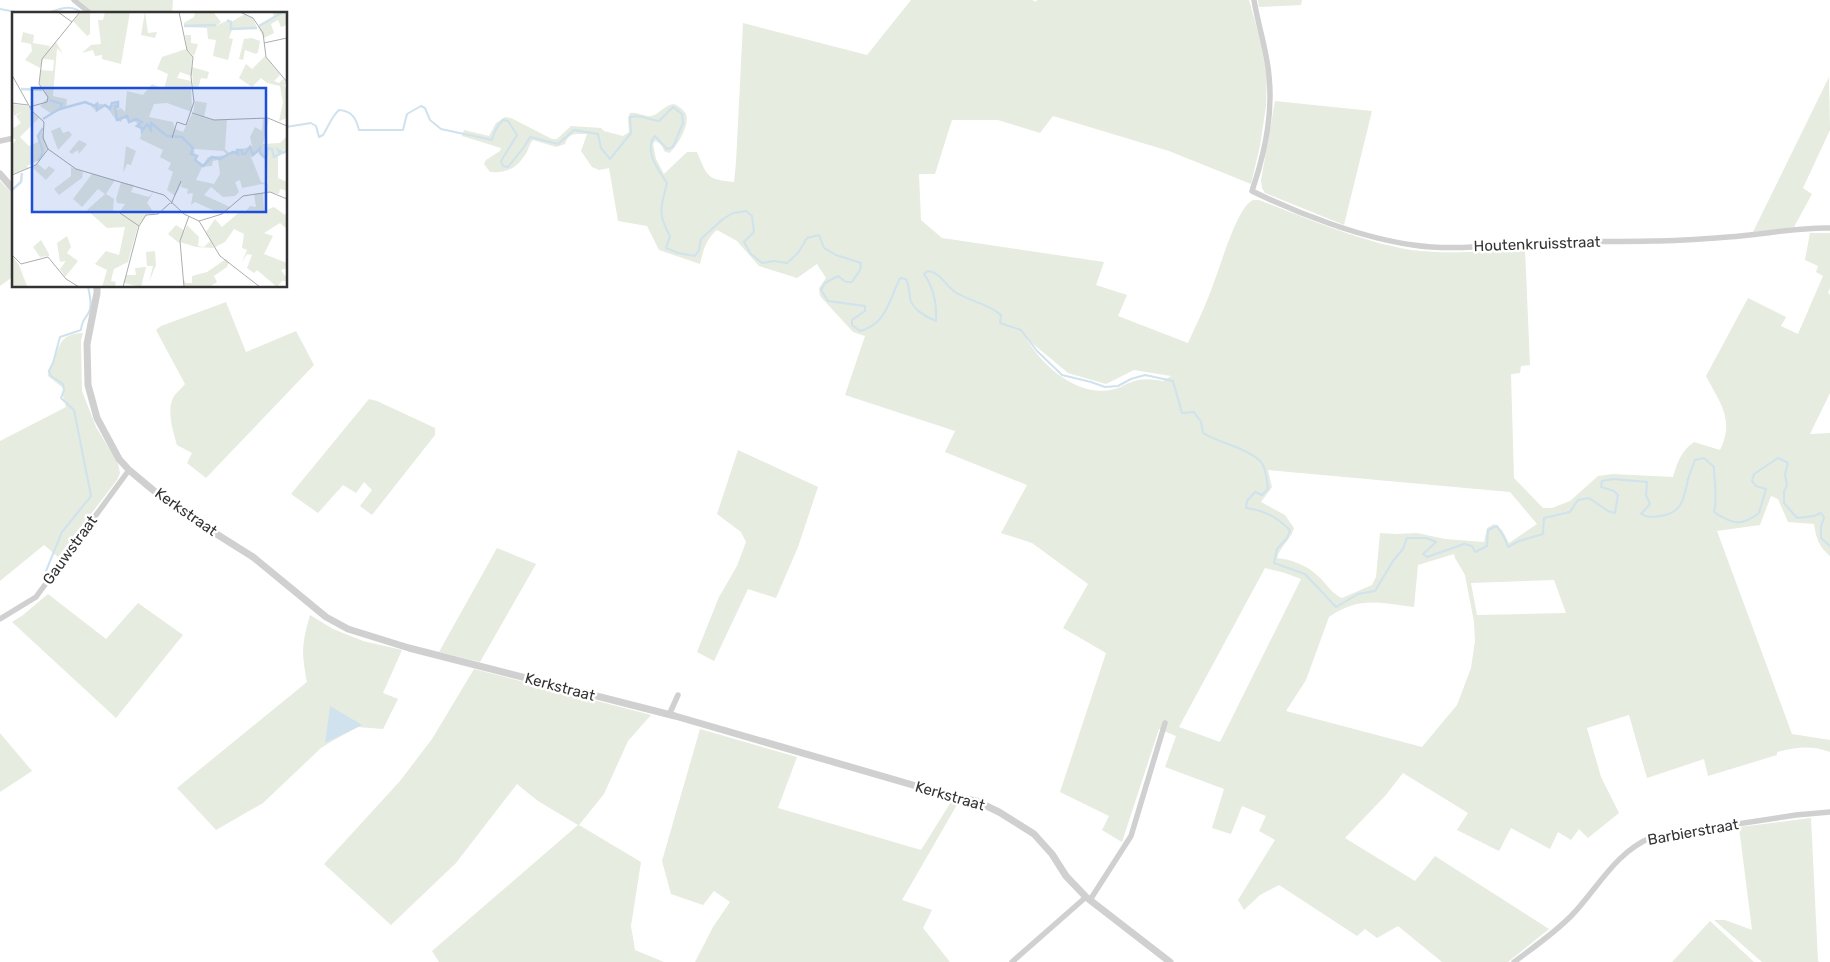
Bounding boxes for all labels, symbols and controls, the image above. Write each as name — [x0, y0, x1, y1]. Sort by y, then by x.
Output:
inset map — [12, 12, 288, 288]
street label: Houtenkruisstraat — [1473, 233, 1601, 255]
street label: Kerkstraat — [151, 484, 221, 540]
street label: Gauwstraat — [39, 512, 101, 588]
street label: Kerkstraat — [523, 669, 597, 705]
street label: Kerkstraat — [913, 777, 987, 815]
street label: Barbierstraat — [1646, 815, 1740, 849]

